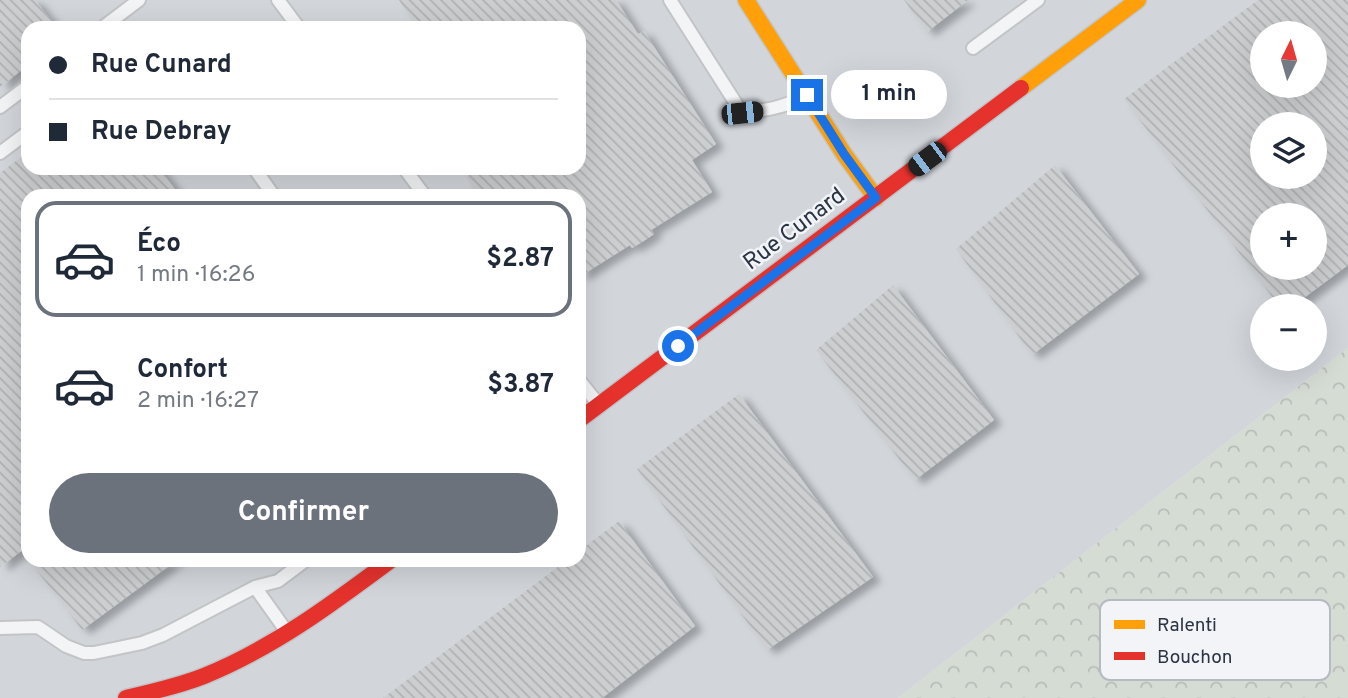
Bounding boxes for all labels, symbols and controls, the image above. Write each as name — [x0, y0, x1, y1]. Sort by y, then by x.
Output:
north arrow — [1250, 21, 1326, 98]
map controls — [1250, 21, 1327, 371]
text: Rue Cunard — [91, 49, 232, 82]
callout: 1 min — [832, 70, 947, 119]
route end — [791, 79, 823, 111]
text: 1 min — [861, 80, 917, 109]
car — [721, 100, 764, 126]
button: layers — [1250, 112, 1327, 189]
text: Rue Debray — [91, 116, 232, 149]
car — [904, 138, 951, 180]
street label: Rue Cunard — [738, 182, 852, 278]
button: + — [1250, 203, 1327, 280]
icon: car — [53, 228, 116, 291]
text: Éco — [137, 228, 181, 261]
text: $2.87 — [486, 243, 554, 276]
text: 1 min · 16:26 — [137, 261, 255, 290]
button: − — [1250, 294, 1327, 371]
route start — [662, 330, 694, 362]
icon: car — [53, 354, 116, 417]
text: Confort — [137, 354, 228, 387]
text: $3.87 — [487, 369, 554, 402]
text: 2 min · 16:27 — [137, 387, 259, 416]
button: Confirmer — [49, 473, 558, 553]
legend — [1100, 600, 1330, 680]
text: Ralenti — [1157, 614, 1217, 638]
text: Bouchon — [1157, 646, 1233, 670]

